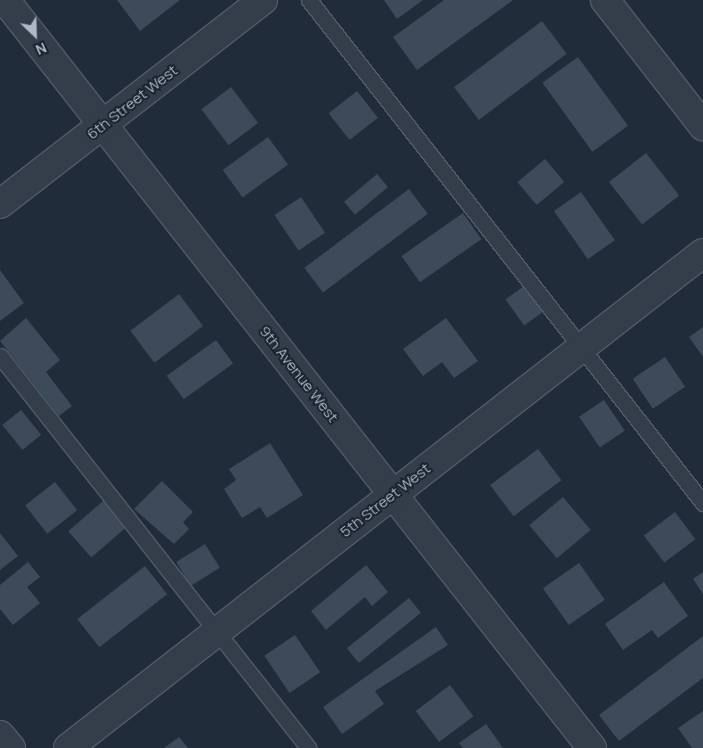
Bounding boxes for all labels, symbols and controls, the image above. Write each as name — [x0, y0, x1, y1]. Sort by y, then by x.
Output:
north arrow — [10, 10, 60, 60]
text: N — [33, 38, 50, 60]
street label: 6th Street West — [83, 61, 181, 143]
street label: 9th Avenue West — [256, 322, 342, 426]
street label: 5th Street West — [336, 459, 434, 541]

